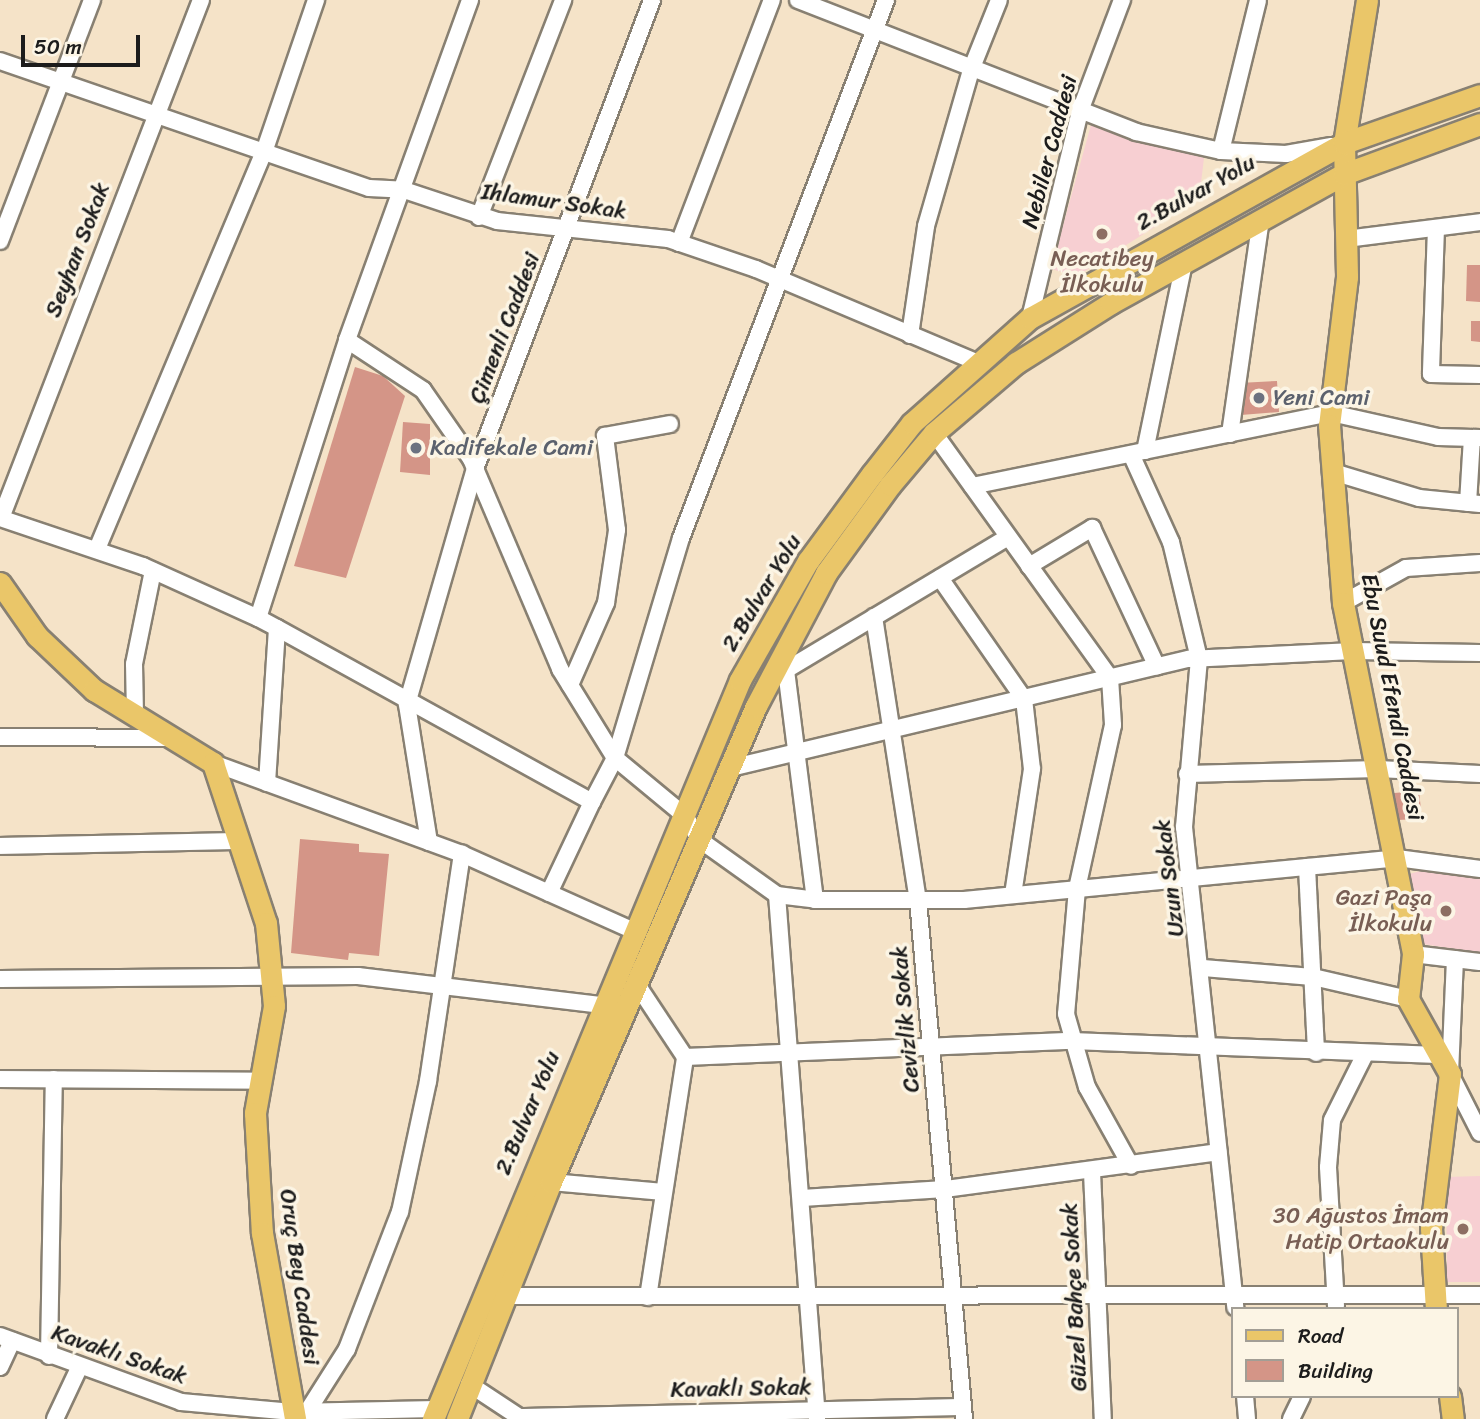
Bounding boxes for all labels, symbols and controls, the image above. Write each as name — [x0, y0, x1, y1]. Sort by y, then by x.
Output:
scale bar — [24, 21, 144, 65]
text: 50 m — [34, 28, 82, 66]
street label: Nebiler Caddesi — [1016, 72, 1084, 232]
street label: 2.Bulvar Yolu — [1132, 149, 1260, 237]
street label: Ihlamur Sokak — [479, 178, 629, 226]
street label: Seyhan Sokak — [40, 179, 116, 321]
marker: Necatibey İlkokulu — [1094, 226, 1110, 242]
place label: Necatibey İlkokulu — [1050, 245, 1154, 299]
street label: Çimenli Caddesi — [464, 249, 546, 407]
place label: Yeni Cami — [1273, 384, 1370, 412]
marker: Yeni Cami — [1251, 390, 1267, 406]
place label: Kadifekale Cami — [430, 434, 593, 462]
marker: Kadifekale Cami — [408, 440, 424, 456]
street label: 2.Bulvar Yolu — [716, 529, 808, 657]
street label: Ebu Suud Efendi Caddesi — [1355, 572, 1429, 822]
street label: Uzun Sokak — [1149, 818, 1191, 938]
place label: Gazi Paşa İlkokulu — [1335, 884, 1432, 938]
marker: Gazi Paşa İlkokulu — [1438, 903, 1454, 919]
street label: Cevizlik Sokak — [886, 944, 926, 1094]
street label: 2.Bulvar Yolu — [489, 1047, 567, 1179]
street label: Oruç Bey Caddesi — [273, 1188, 325, 1366]
street label: Güzel Bahçe Sokak — [1056, 1201, 1094, 1393]
place label: 30 Ağustos İmam Hatip Ortaokulu — [1273, 1202, 1449, 1256]
marker: 30 Ağustos İmam Hatip Ortaokulu — [1455, 1221, 1471, 1237]
legend — [1232, 1307, 1459, 1398]
text: Road — [1298, 1317, 1343, 1355]
street label: Kavaklı Sokak — [48, 1319, 190, 1391]
text: Building — [1298, 1352, 1373, 1390]
street label: Kavaklı Sokak — [670, 1374, 812, 1404]

